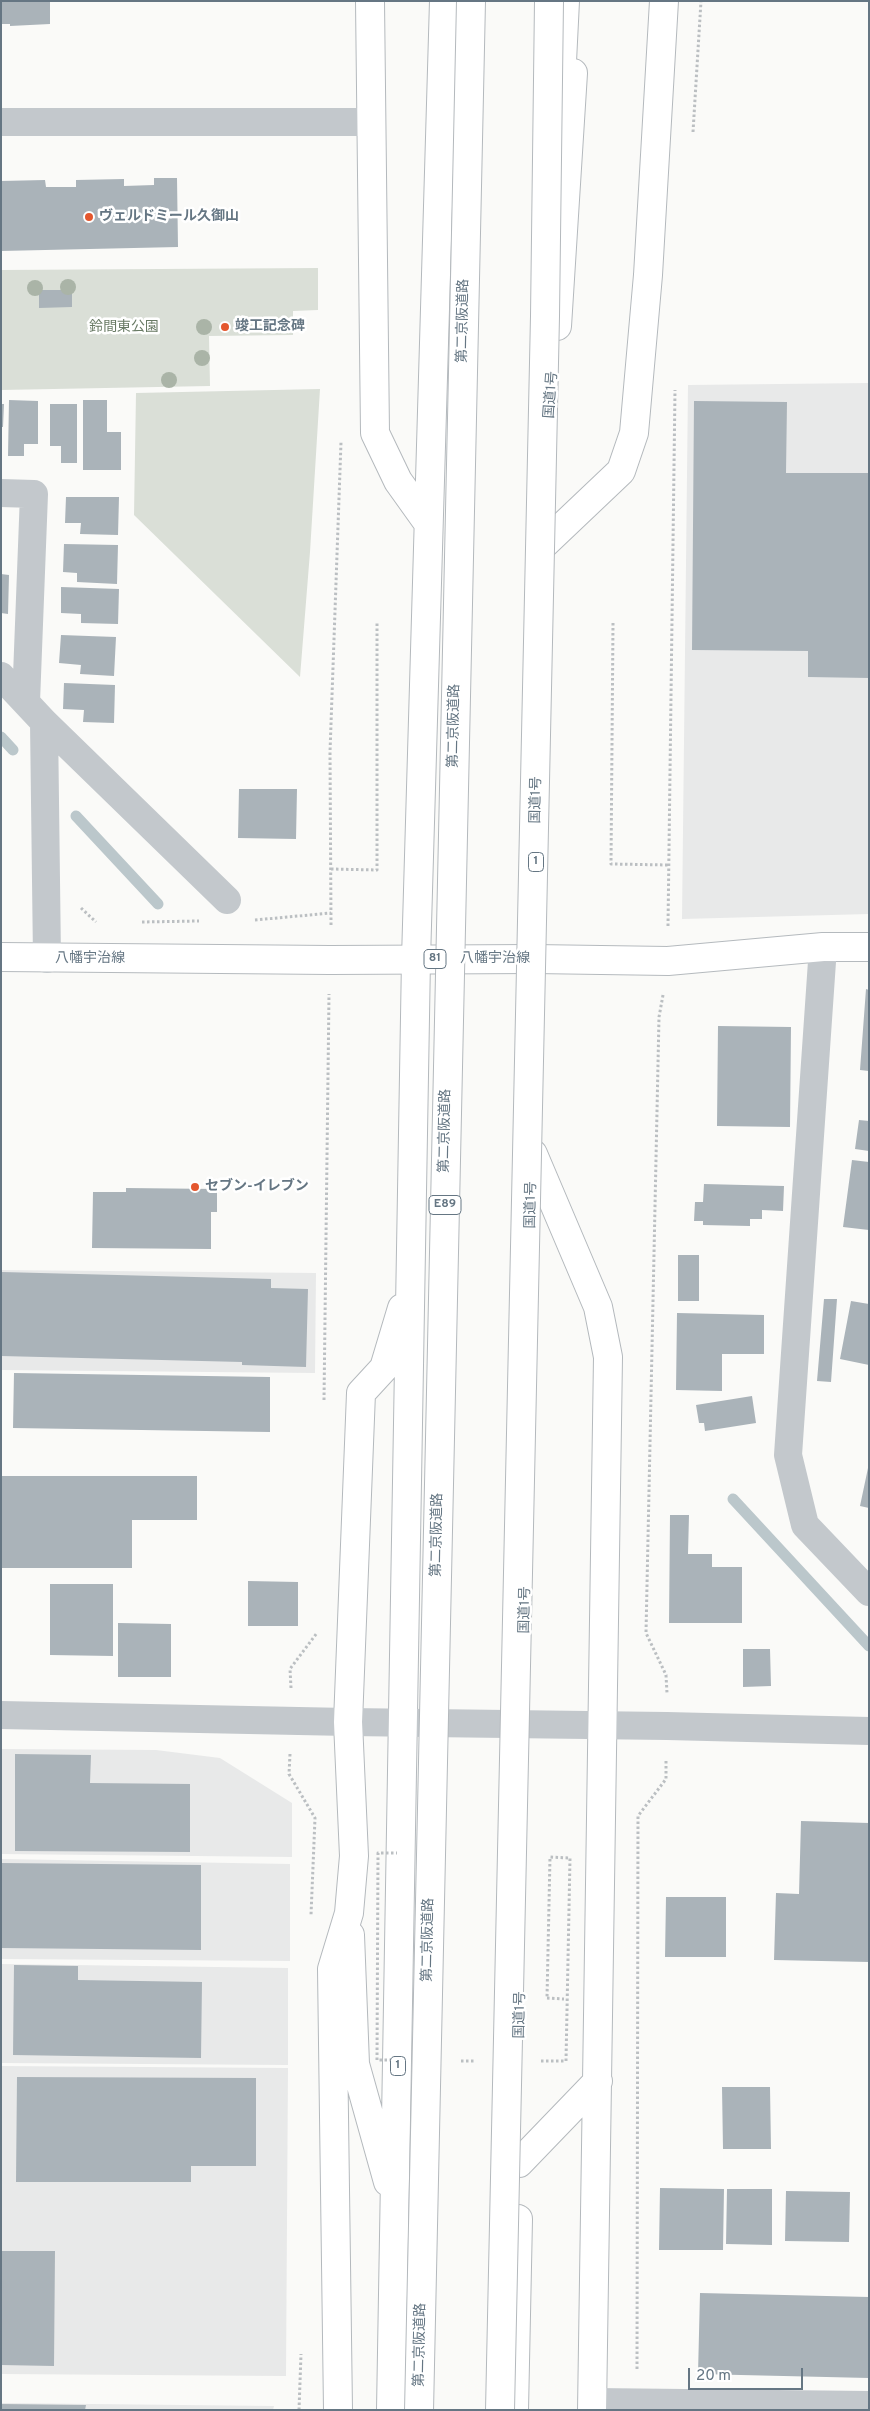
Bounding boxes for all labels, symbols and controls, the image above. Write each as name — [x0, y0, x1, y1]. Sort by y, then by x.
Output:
place label: ヴェルドミール久御山 — [99, 209, 239, 225]
marker: ヴェルドミール久御山 — [83, 211, 95, 223]
street label: 第二京阪道路 — [455, 279, 473, 363]
place label: 竣工記念碑 — [235, 319, 305, 335]
park label: 鈴間東公園 — [89, 320, 159, 336]
marker: 竣工記念碑 — [219, 321, 231, 333]
street label: 国道1号 — [542, 371, 562, 419]
street label: 第二京阪道路 — [446, 684, 464, 768]
street label: 国道1号 — [528, 776, 546, 824]
road number: 1 — [528, 852, 544, 872]
road number: 81 — [424, 950, 446, 969]
street label: 八幡宇治線 — [55, 951, 125, 967]
street label: 八幡宇治線 — [460, 951, 530, 967]
street label: 第二京阪道路 — [437, 1089, 455, 1173]
place label: セブン-イレブン — [205, 1179, 309, 1195]
marker: セブン-イレブン — [189, 1181, 201, 1193]
street label: 国道1号 — [523, 1181, 541, 1229]
road number: E89 — [429, 1196, 461, 1214]
street label: 第二京阪道路 — [429, 1493, 447, 1577]
street label: 国道1号 — [517, 1586, 535, 1634]
street label: 第二京阪道路 — [420, 1898, 438, 1982]
street label: 国道1号 — [512, 1991, 530, 2039]
road number: 1 — [390, 2056, 406, 2076]
street label: 第二京阪道路 — [412, 2303, 430, 2387]
scale bar — [690, 2358, 805, 2390]
text: 20 m — [696, 2367, 731, 2386]

